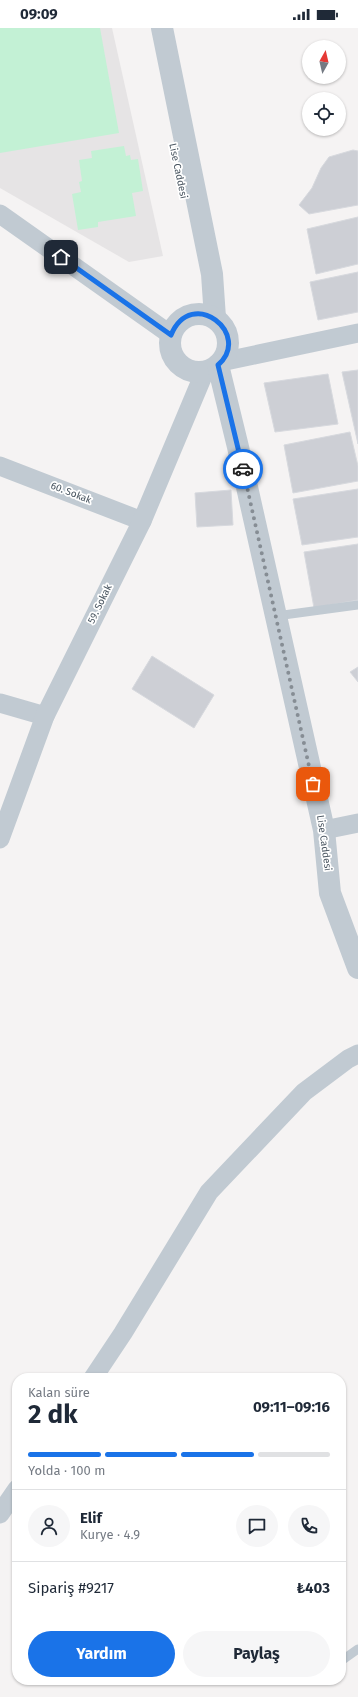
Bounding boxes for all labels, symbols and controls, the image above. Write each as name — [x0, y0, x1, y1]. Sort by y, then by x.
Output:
text: 09:09 — [20, 5, 58, 23]
north arrow — [302, 40, 346, 84]
map controls — [302, 40, 346, 136]
button: locate — [302, 92, 346, 136]
street label: Lise Caddesi — [166, 142, 191, 200]
pin — [44, 240, 78, 274]
icon: home — [50, 246, 72, 268]
courier — [223, 449, 263, 489]
icon: car — [232, 458, 254, 480]
street label: 60. Sokak — [49, 480, 94, 507]
street label: 59. Sokak — [85, 582, 115, 625]
pin — [296, 767, 330, 801]
icon: bag — [302, 773, 324, 795]
street label: Lise Caddesi — [314, 814, 335, 872]
text: Kalan süre — [28, 1385, 90, 1400]
text: 09:11–09:16 — [253, 1398, 330, 1416]
text: 2 dk — [28, 1399, 78, 1430]
text: Yolda · 100 m — [28, 1463, 105, 1478]
button: person — [28, 1505, 70, 1547]
button: chat — [236, 1505, 278, 1547]
button: phone — [288, 1505, 330, 1547]
text: Elif — [80, 1509, 102, 1527]
text: Kurye · 4.9 — [80, 1527, 140, 1542]
text: Sipariş #9217 — [28, 1579, 114, 1597]
text: ₺403 — [297, 1579, 330, 1597]
button: Yardım — [28, 1631, 175, 1677]
button: Paylaş — [183, 1631, 330, 1677]

